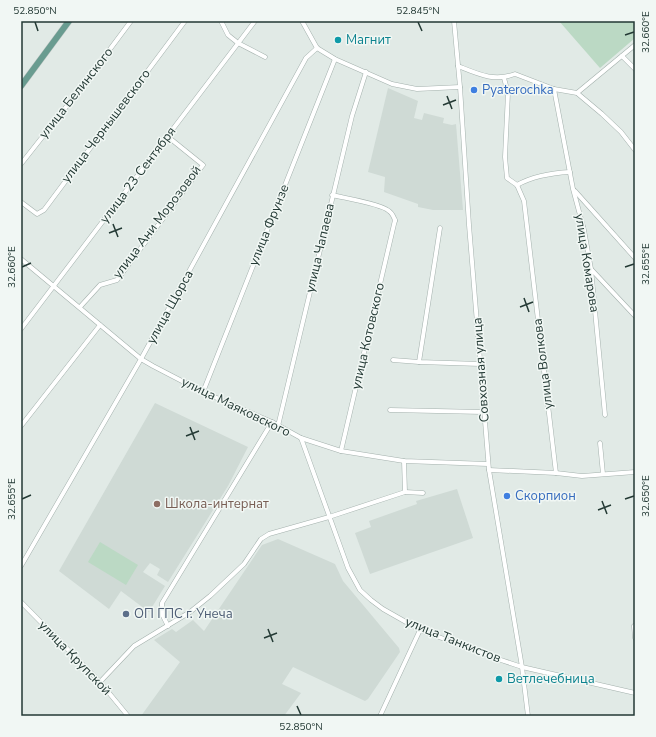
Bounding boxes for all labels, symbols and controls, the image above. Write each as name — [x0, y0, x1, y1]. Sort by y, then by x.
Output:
text: 52.850°N — [13, 4, 57, 18]
text: 52.845°N — [396, 4, 440, 18]
text: 32.660°E — [639, 11, 653, 53]
place label: Магнит — [346, 31, 391, 49]
marker: Магнит — [333, 35, 343, 45]
street label: улица Белинского — [35, 44, 117, 142]
street label: улица Чернышевского — [57, 65, 155, 187]
place label: Pyaterochka — [482, 81, 554, 99]
marker: Pyaterochka — [469, 85, 479, 95]
street label: улица 23 Сентября — [96, 123, 180, 227]
street label: улица Ани Морозовой — [109, 162, 205, 282]
street label: улица Фрунзе — [245, 182, 293, 268]
street label: улица Чапаева — [301, 202, 339, 294]
street label: улица Комарова — [570, 212, 604, 314]
text: 32.655°E — [639, 243, 653, 285]
text: 32.660°E — [5, 246, 19, 288]
street label: улица Щорса — [142, 267, 198, 347]
street label: улица Котовского — [347, 281, 389, 391]
street label: Совхозная улица — [468, 317, 494, 423]
street label: улица Волкова — [528, 318, 558, 410]
street label: улица Маяковского — [178, 373, 294, 441]
text: 32.650°E — [639, 475, 653, 517]
text: 32.655°E — [5, 478, 19, 520]
place label: Скорпион — [515, 487, 576, 505]
marker: Скорпион — [502, 491, 512, 501]
place label: Школа-интернат — [165, 495, 269, 513]
marker: Школа-интернат — [152, 499, 162, 509]
place label: ОП ГПС г. Унеча — [134, 605, 233, 623]
marker: ОП ГПС г. Унеча — [121, 609, 131, 619]
street label: улица Танкистов — [402, 613, 504, 667]
street label: улица Крупской — [35, 617, 115, 699]
place label: Ветлечебница — [507, 670, 595, 688]
marker: Ветлечебница — [494, 674, 504, 684]
text: 52.850°N — [279, 720, 323, 734]

